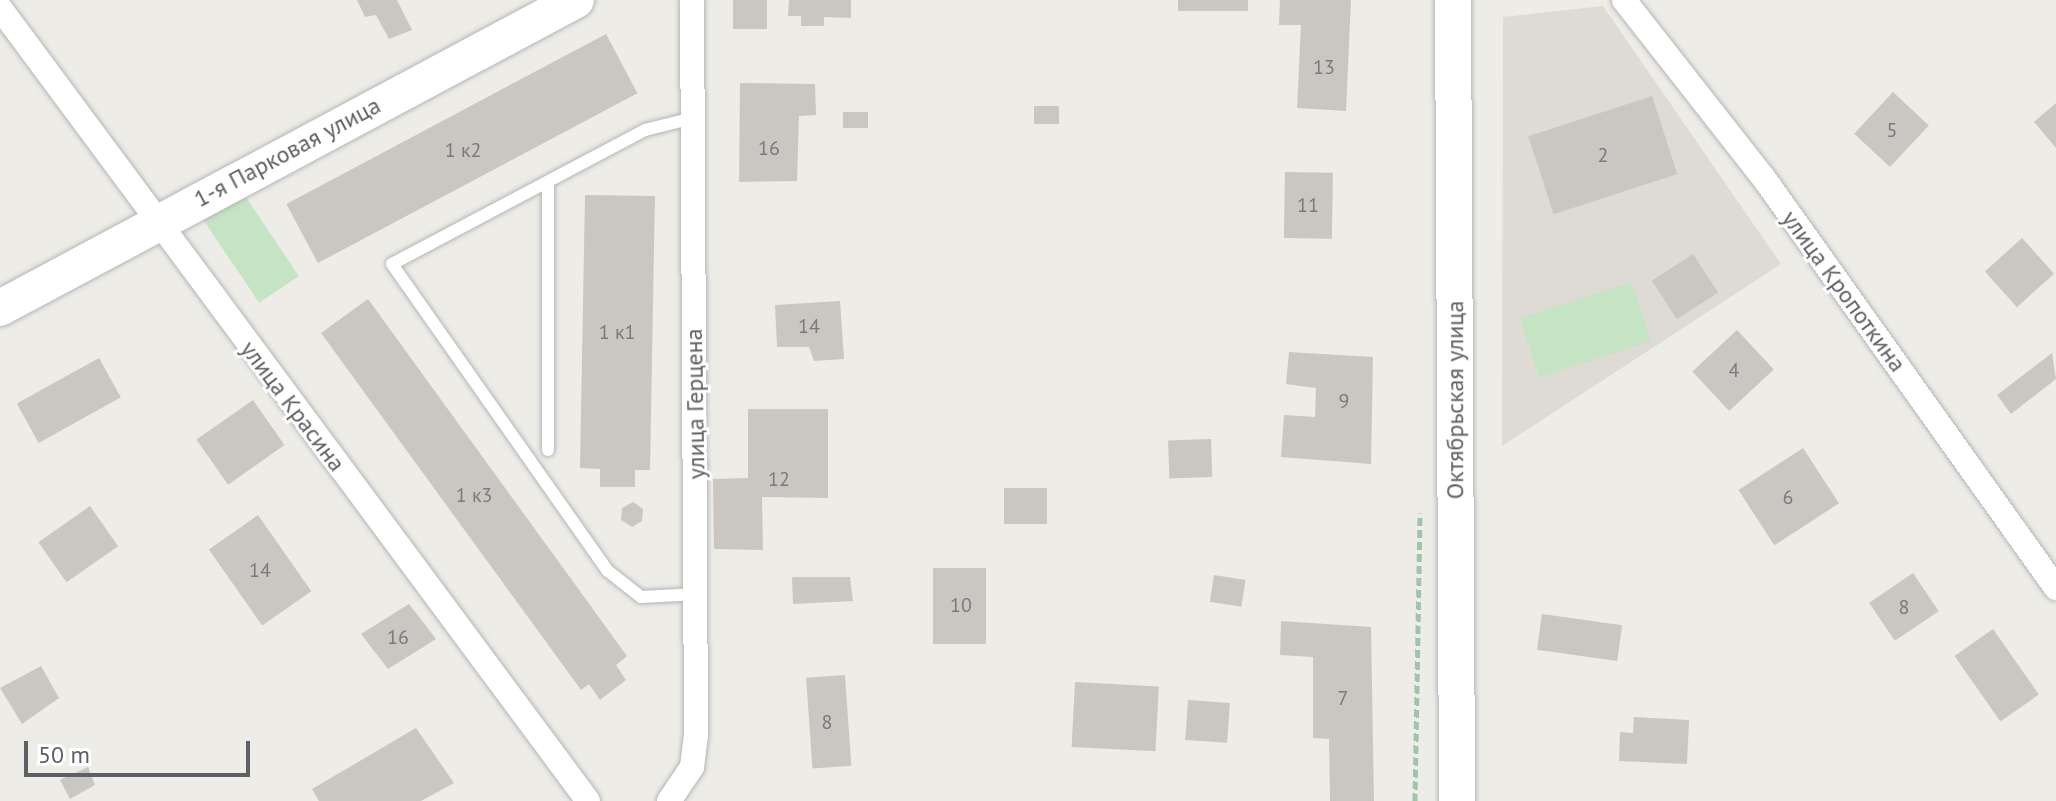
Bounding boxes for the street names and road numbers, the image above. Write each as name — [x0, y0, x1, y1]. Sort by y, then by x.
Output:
street label: 1-я Парковая улица — [189, 91, 385, 213]
street label: улица Кропоткина — [1776, 205, 1912, 377]
street label: Октябрьская улица — [1441, 301, 1469, 499]
street label: улица Герцена — [679, 328, 711, 480]
street label: улица Красина — [235, 335, 351, 477]

